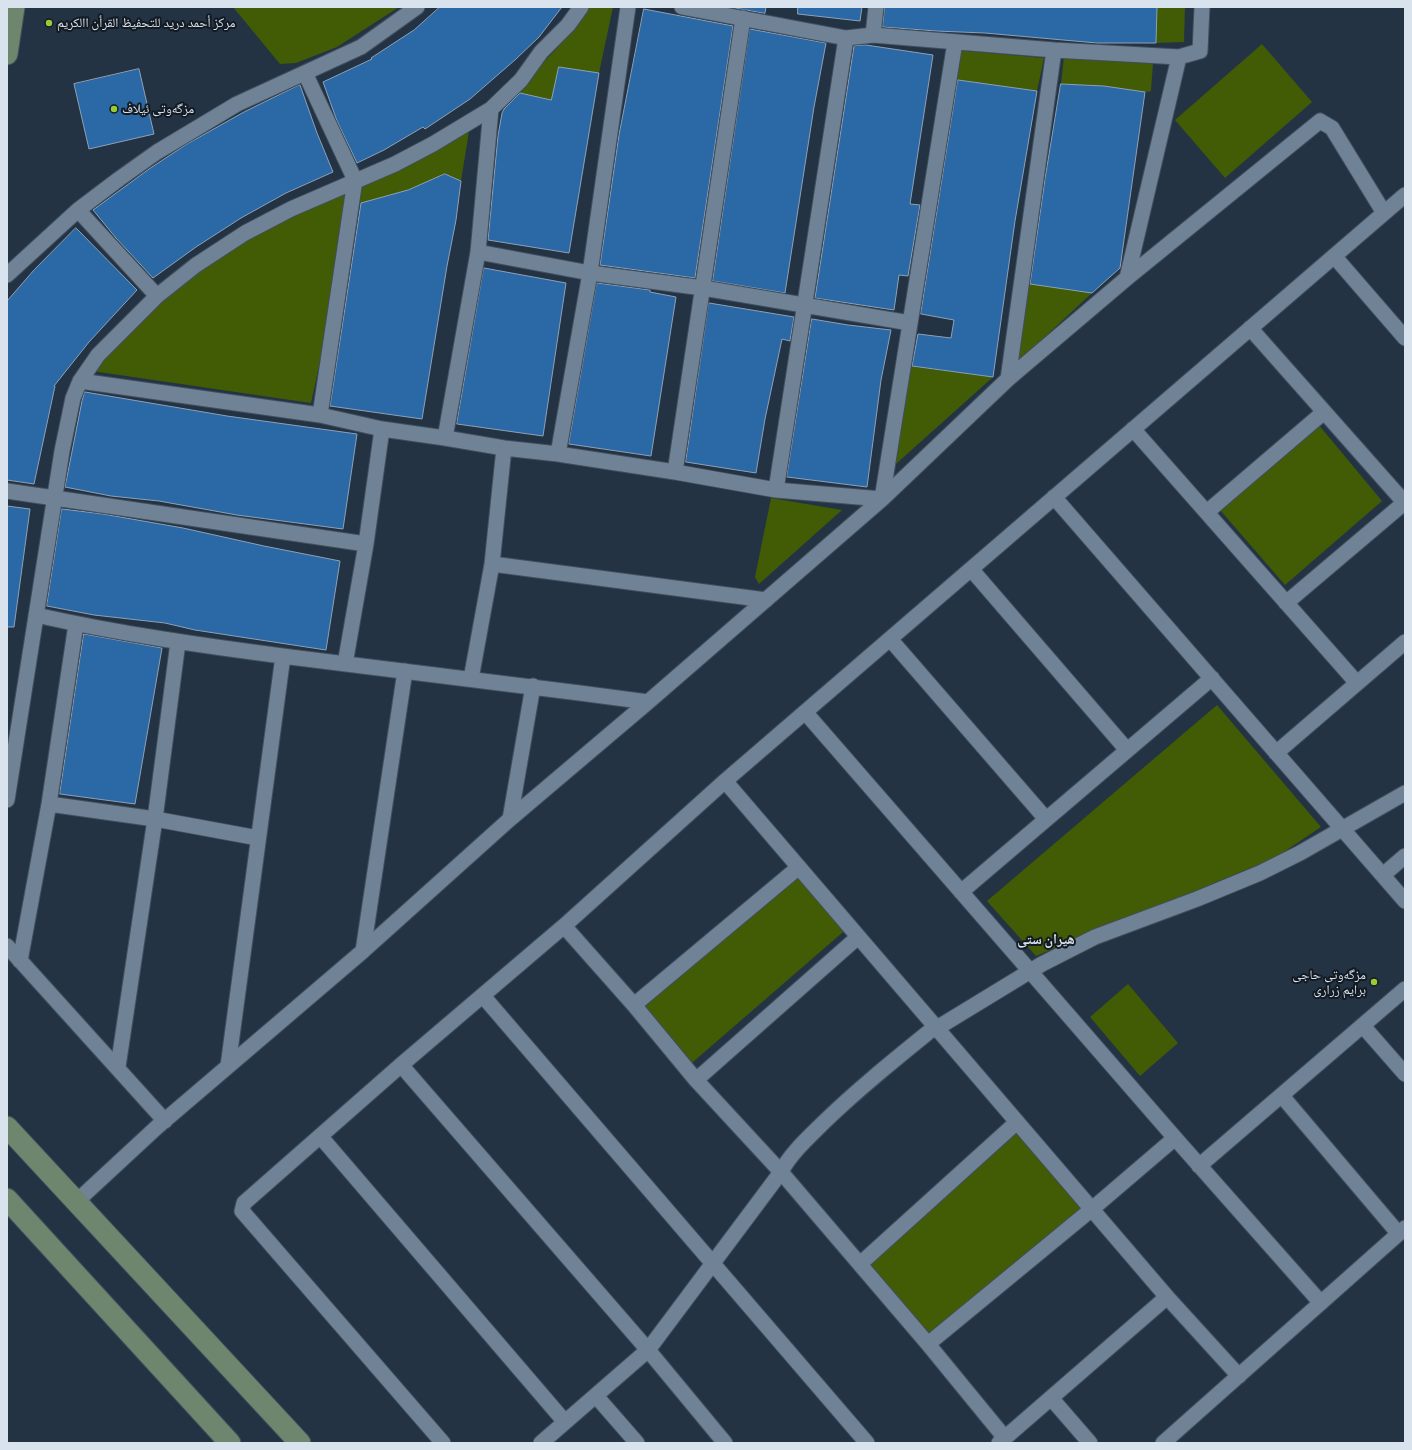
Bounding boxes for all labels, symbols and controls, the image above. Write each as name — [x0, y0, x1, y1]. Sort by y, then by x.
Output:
place label: مركز أحمد دريد للتحفيظ القرأن االكريم — [57, 15, 235, 31]
marker: مركز أحمد دريد للتحفيظ القرأن االكريم — [44, 18, 54, 28]
place label: مزگەوتی ئیلاف — [122, 101, 194, 117]
marker: مزگەوتی ئیلاف — [109, 104, 119, 114]
district label: هیران ستی — [1017, 932, 1075, 948]
place label: مزگەوتی حاجی برایم زراری — [1292, 967, 1366, 998]
marker: مزگەوتی حاجی برایم زراری — [1369, 977, 1379, 987]

